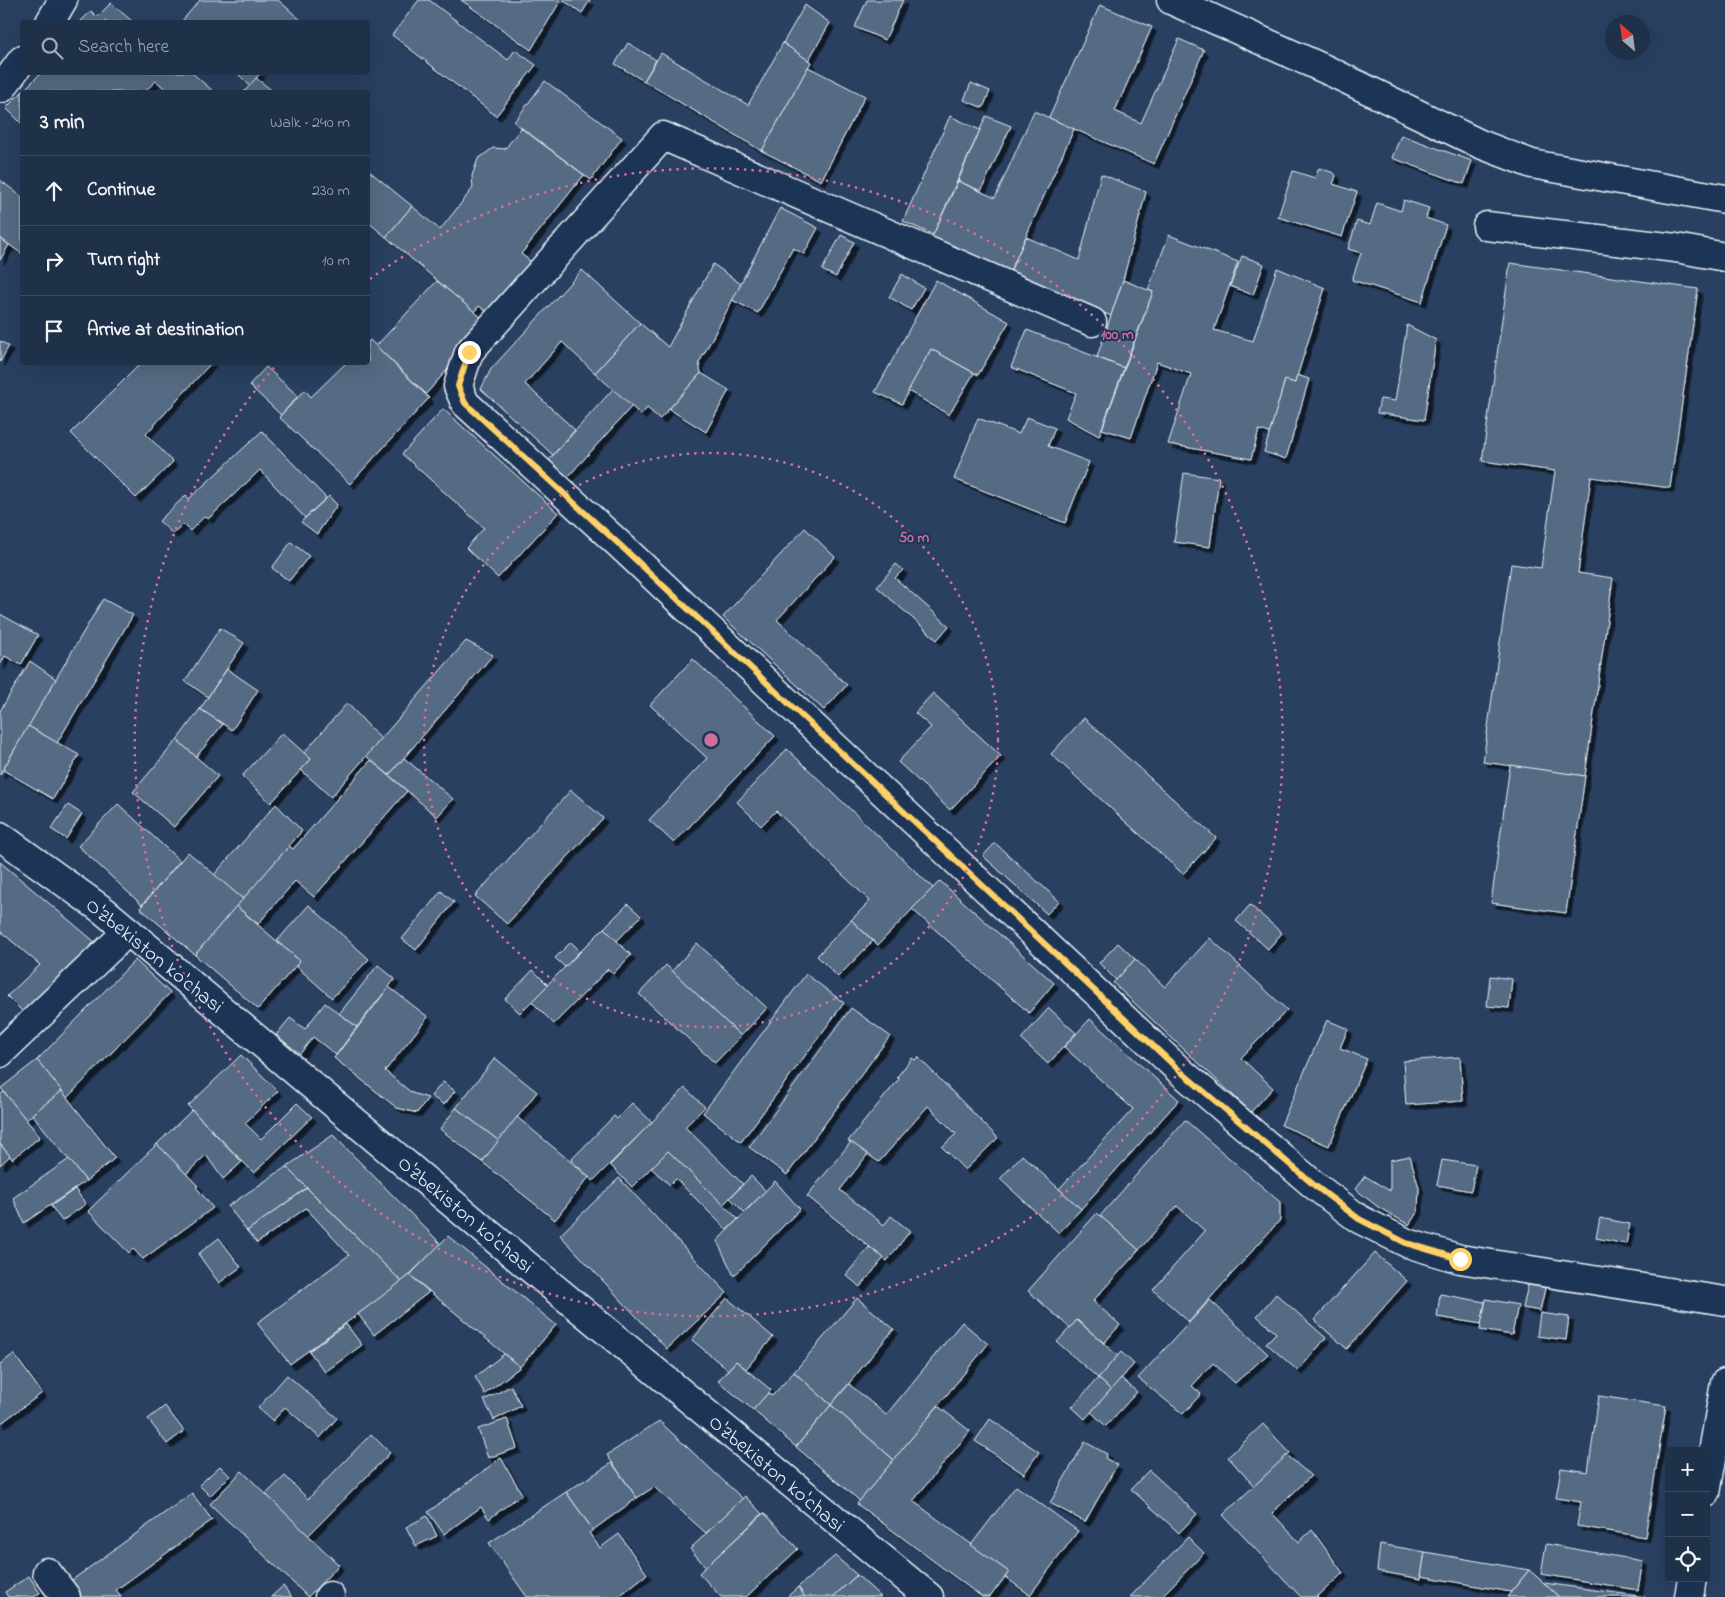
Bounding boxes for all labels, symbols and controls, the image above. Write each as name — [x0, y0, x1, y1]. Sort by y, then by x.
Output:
north arrow — [1605, 15, 1650, 60]
search box — [20, 20, 370, 75]
icon: search — [38, 34, 66, 62]
text: Search here — [78, 34, 169, 61]
text: 3 min — [40, 108, 84, 138]
text: Walk · 240 m — [270, 111, 350, 135]
icon: ahead — [40, 177, 68, 205]
text: Continue — [87, 177, 155, 204]
text: 230 m — [312, 179, 350, 203]
icon: right — [40, 247, 68, 275]
text: Turn right — [87, 247, 160, 274]
text: 10 m — [322, 249, 350, 273]
icon: arrive — [40, 317, 68, 345]
text: Arrive at destination — [87, 317, 244, 344]
text: 100 m — [1100, 324, 1134, 346]
route end — [458, 341, 481, 364]
text: 50 m — [899, 527, 930, 549]
centre of rings — [702, 731, 720, 749]
street label: O'zbekiston ko'chasi — [78, 891, 229, 1022]
street label: O'zbekiston ko'chasi — [390, 1149, 539, 1282]
route start — [1449, 1248, 1472, 1271]
street label: O'zbekiston ko'chasi — [701, 1408, 850, 1541]
map controls — [1665, 1447, 1710, 1582]
button: + — [1665, 1447, 1710, 1492]
button: − — [1665, 1492, 1710, 1537]
button: locate — [1665, 1537, 1710, 1582]

